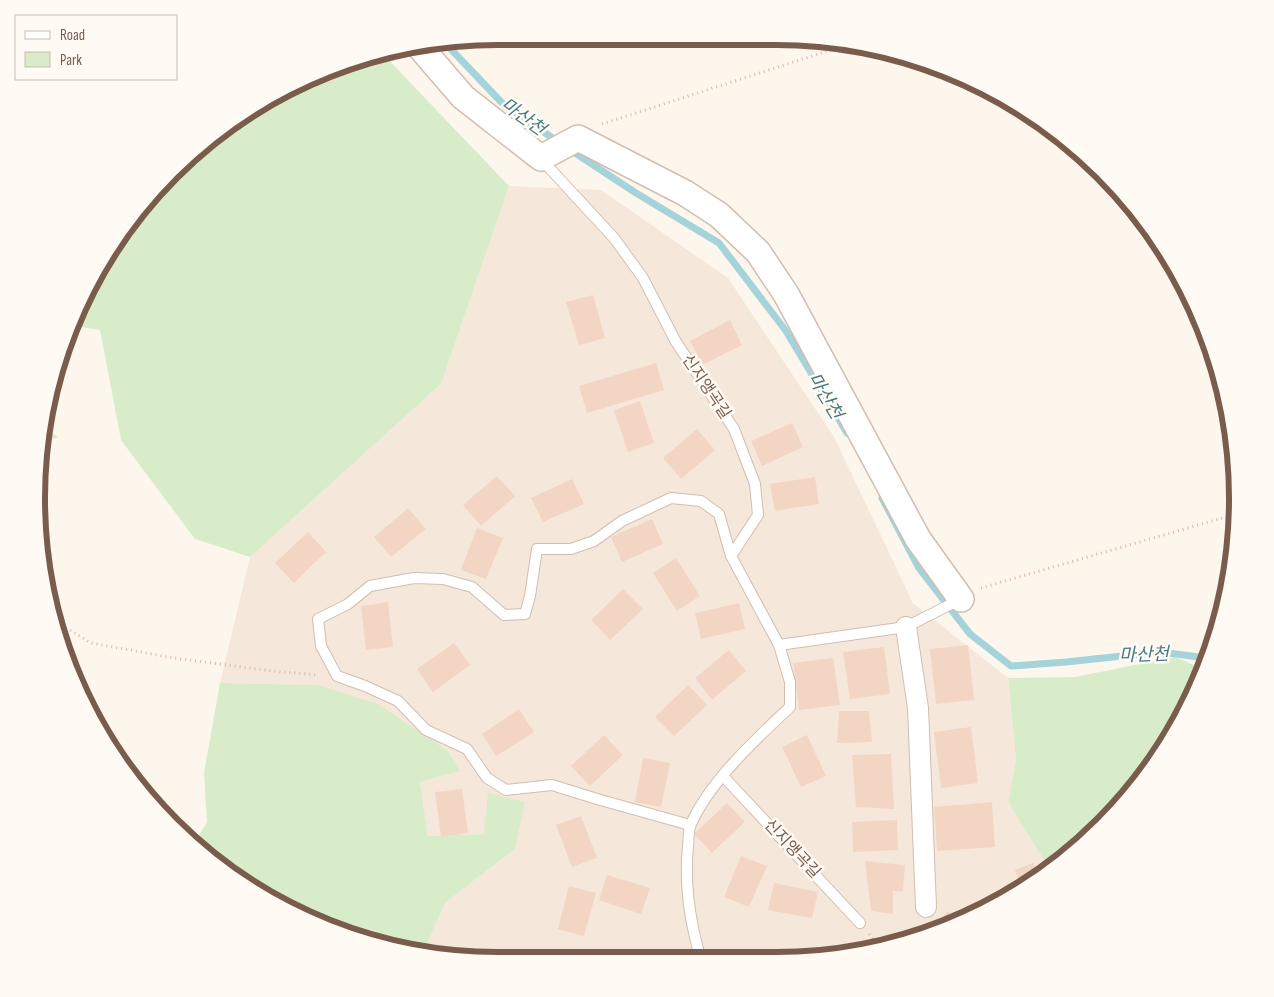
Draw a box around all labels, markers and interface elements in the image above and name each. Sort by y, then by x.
legend [15,15,178,80]
text: Road [60,26,85,45]
text: Park [60,51,82,70]
water label: 마산천 [497,94,551,142]
street label: 신지앵곡길 [678,351,734,423]
water label: 마산천 [803,369,848,425]
water label: 마산천 [1119,644,1172,666]
street label: 신지앵곡길 [760,816,824,882]

